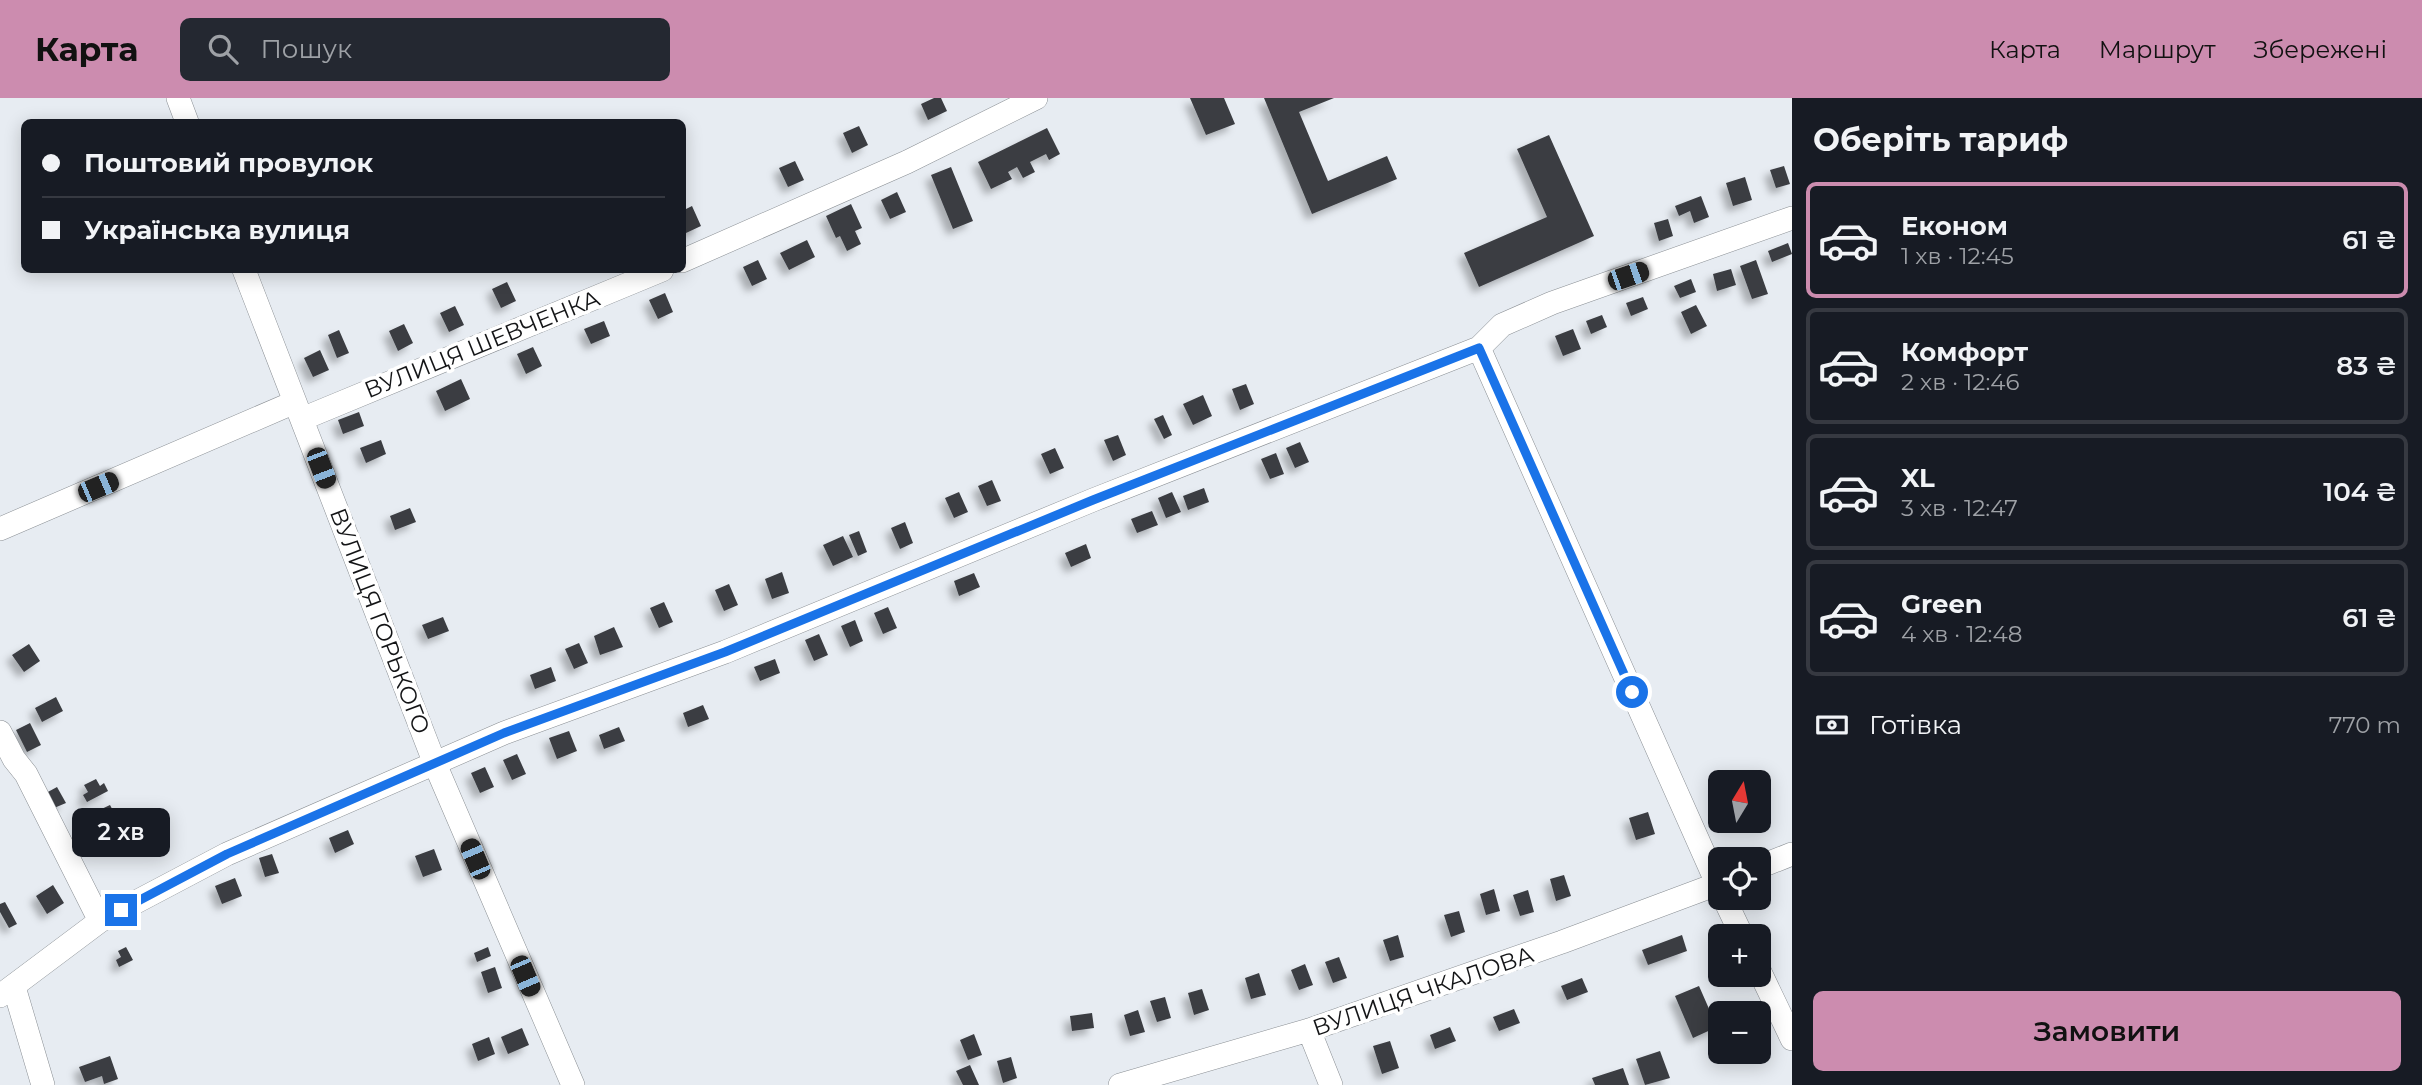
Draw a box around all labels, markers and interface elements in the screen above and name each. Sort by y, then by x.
search box [180,18,670,81]
text: Карта [35,29,138,69]
icon: search [204,30,242,68]
text: Пошук [260,33,352,65]
text: Карта [1989,35,2061,64]
text: Маршрут [2099,35,2216,64]
text: Збережені [2254,35,2387,64]
text: Оберіть тариф [1813,120,2068,159]
text: Поштовий провулок [84,147,373,179]
icon: car [1817,209,1880,272]
text: Економ [1901,210,2008,242]
text: Українська вулиця [84,214,350,246]
text: 61 ₴ [2342,224,2397,256]
text: 1 хв · 12:45 [1901,242,2014,270]
car [1605,259,1652,293]
street label: ВУЛИЦЯ ШЕВЧЕНКА [360,284,604,404]
icon: car [1817,335,1880,398]
text: Комфорт [1901,336,2028,368]
text: 83 ₴ [2336,350,2397,382]
text: 2 хв · 12:46 [1901,368,2019,396]
car [304,445,339,491]
icon: car [1817,461,1880,524]
text: XL [1901,462,1935,494]
car [75,469,122,505]
text: 104 ₴ [2323,476,2397,508]
text: 3 хв · 12:47 [1901,494,2018,522]
street label: ВУЛИЦЯ ГОРЬКОГО [324,504,436,738]
icon: car [1817,587,1880,650]
text: Green [1901,588,1983,620]
text: 61 ₴ [2342,602,2397,634]
text: 4 хв · 12:48 [1901,620,2023,648]
route start [1616,676,1648,708]
icon: cash [1813,706,1851,744]
text: Готівка [1869,709,1962,741]
text: 770 m [2329,711,2401,739]
north arrow [1708,770,1771,833]
map controls [1708,770,1771,1064]
callout: 2 хв [72,808,170,858]
text: 2 хв [98,818,144,846]
car [458,836,493,882]
button: locate [1708,847,1771,910]
route end [105,894,137,926]
button: + [1708,924,1771,987]
street label: ВУЛИЦЯ ЧКАЛОВА [1309,940,1537,1042]
car [508,953,543,999]
button: Замовити [1813,991,2401,1071]
button: − [1708,1001,1771,1064]

